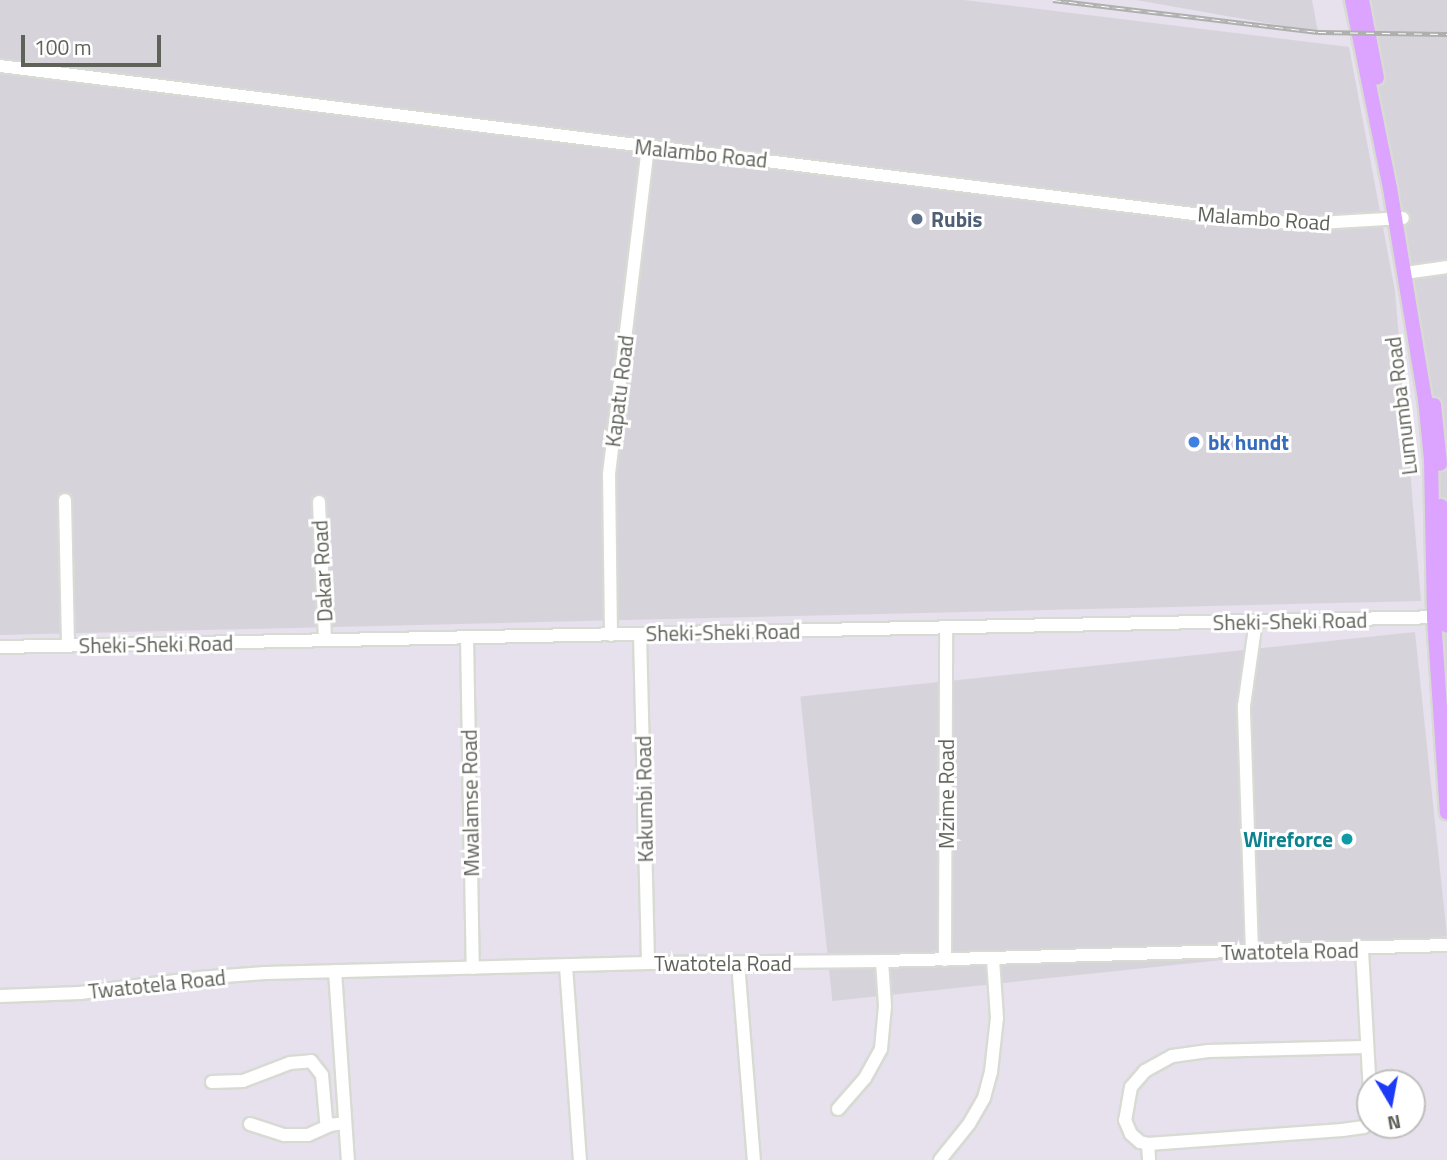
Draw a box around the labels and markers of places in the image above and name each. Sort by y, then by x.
place label: Rubis [931,206,982,232]
marker: Rubis [909,211,925,227]
place label: bk hundt [1208,429,1289,455]
marker: bk hundt [1186,434,1202,450]
place label: Wireforce [1243,826,1333,852]
marker: Wireforce [1339,831,1355,847]

